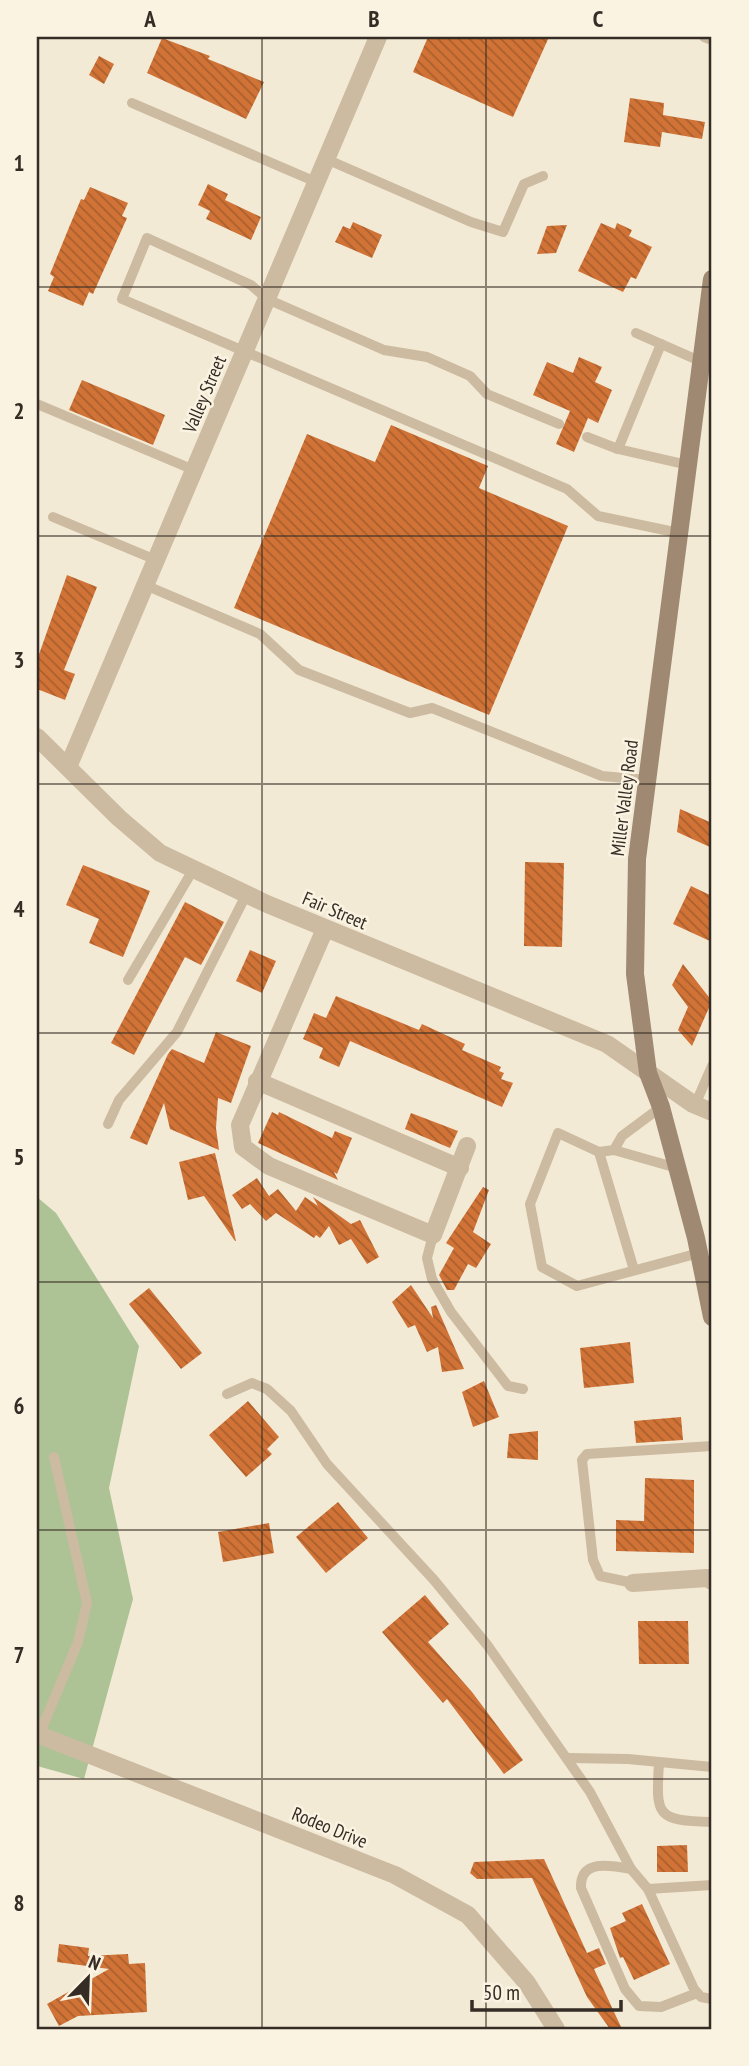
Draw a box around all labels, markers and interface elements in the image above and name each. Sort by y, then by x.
text: A [143,4,156,33]
text: B [368,4,380,33]
text: C [593,4,604,33]
text: 1 [14,148,25,177]
street label: Valley Street [177,351,231,437]
text: 2 [14,396,25,425]
text: 3 [14,645,25,674]
street label: Miller Valley Road [605,739,643,857]
street label: Fair Street [299,886,372,935]
text: 4 [14,894,25,923]
text: 5 [14,1142,25,1171]
text: 6 [14,1391,25,1420]
text: 7 [14,1640,25,1669]
street label: Rodeo Drive [289,1801,371,1853]
text: 8 [14,1888,25,1917]
north arrow [52,1944,122,2014]
text: N [85,1949,104,1975]
scale bar [472,1968,621,2012]
text: 50 m [483,1979,520,2006]

